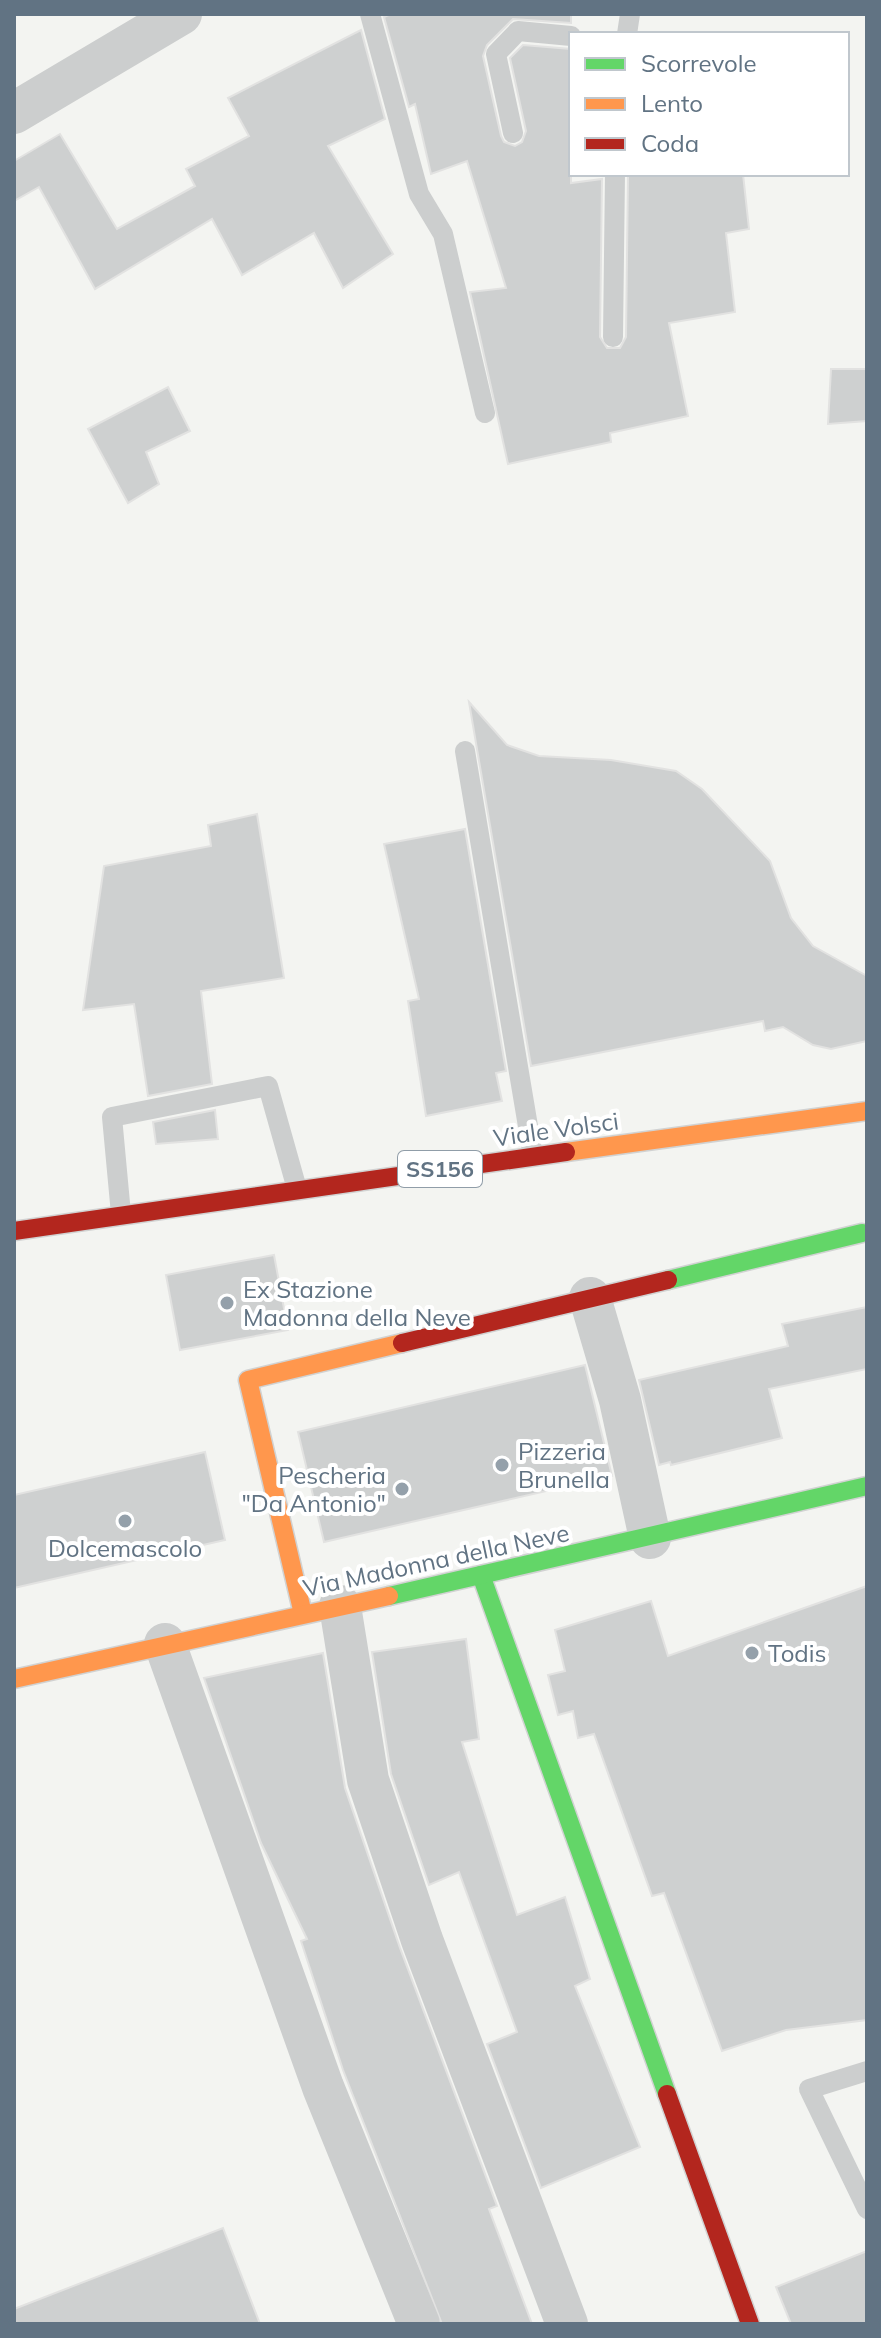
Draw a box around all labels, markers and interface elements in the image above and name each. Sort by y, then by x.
legend [569,32,849,176]
text: Scorrevole [641,48,757,78]
text: Lento [641,88,703,118]
text: Coda [641,128,699,158]
street label: Viale Volsci [491,1105,621,1153]
road number: SS156 [398,1151,482,1187]
place label: Ex Stazione Madonna della Neve [243,1274,471,1332]
marker: Ex Stazione Madonna della Neve [218,1294,236,1312]
place label: Pizzeria Brunella [518,1436,610,1494]
marker: Pizzeria Brunella [493,1456,511,1474]
place label: Pescheria "Da Antonio" [241,1460,386,1518]
marker: Pescheria "Da Antonio" [393,1480,411,1498]
marker: Dolcemascolo [116,1512,134,1530]
street label: Via Madonna della Neve [300,1517,572,1603]
place label: Dolcemascolo [48,1533,202,1563]
place label: Todis [768,1638,826,1668]
marker: Todis [743,1644,761,1662]

